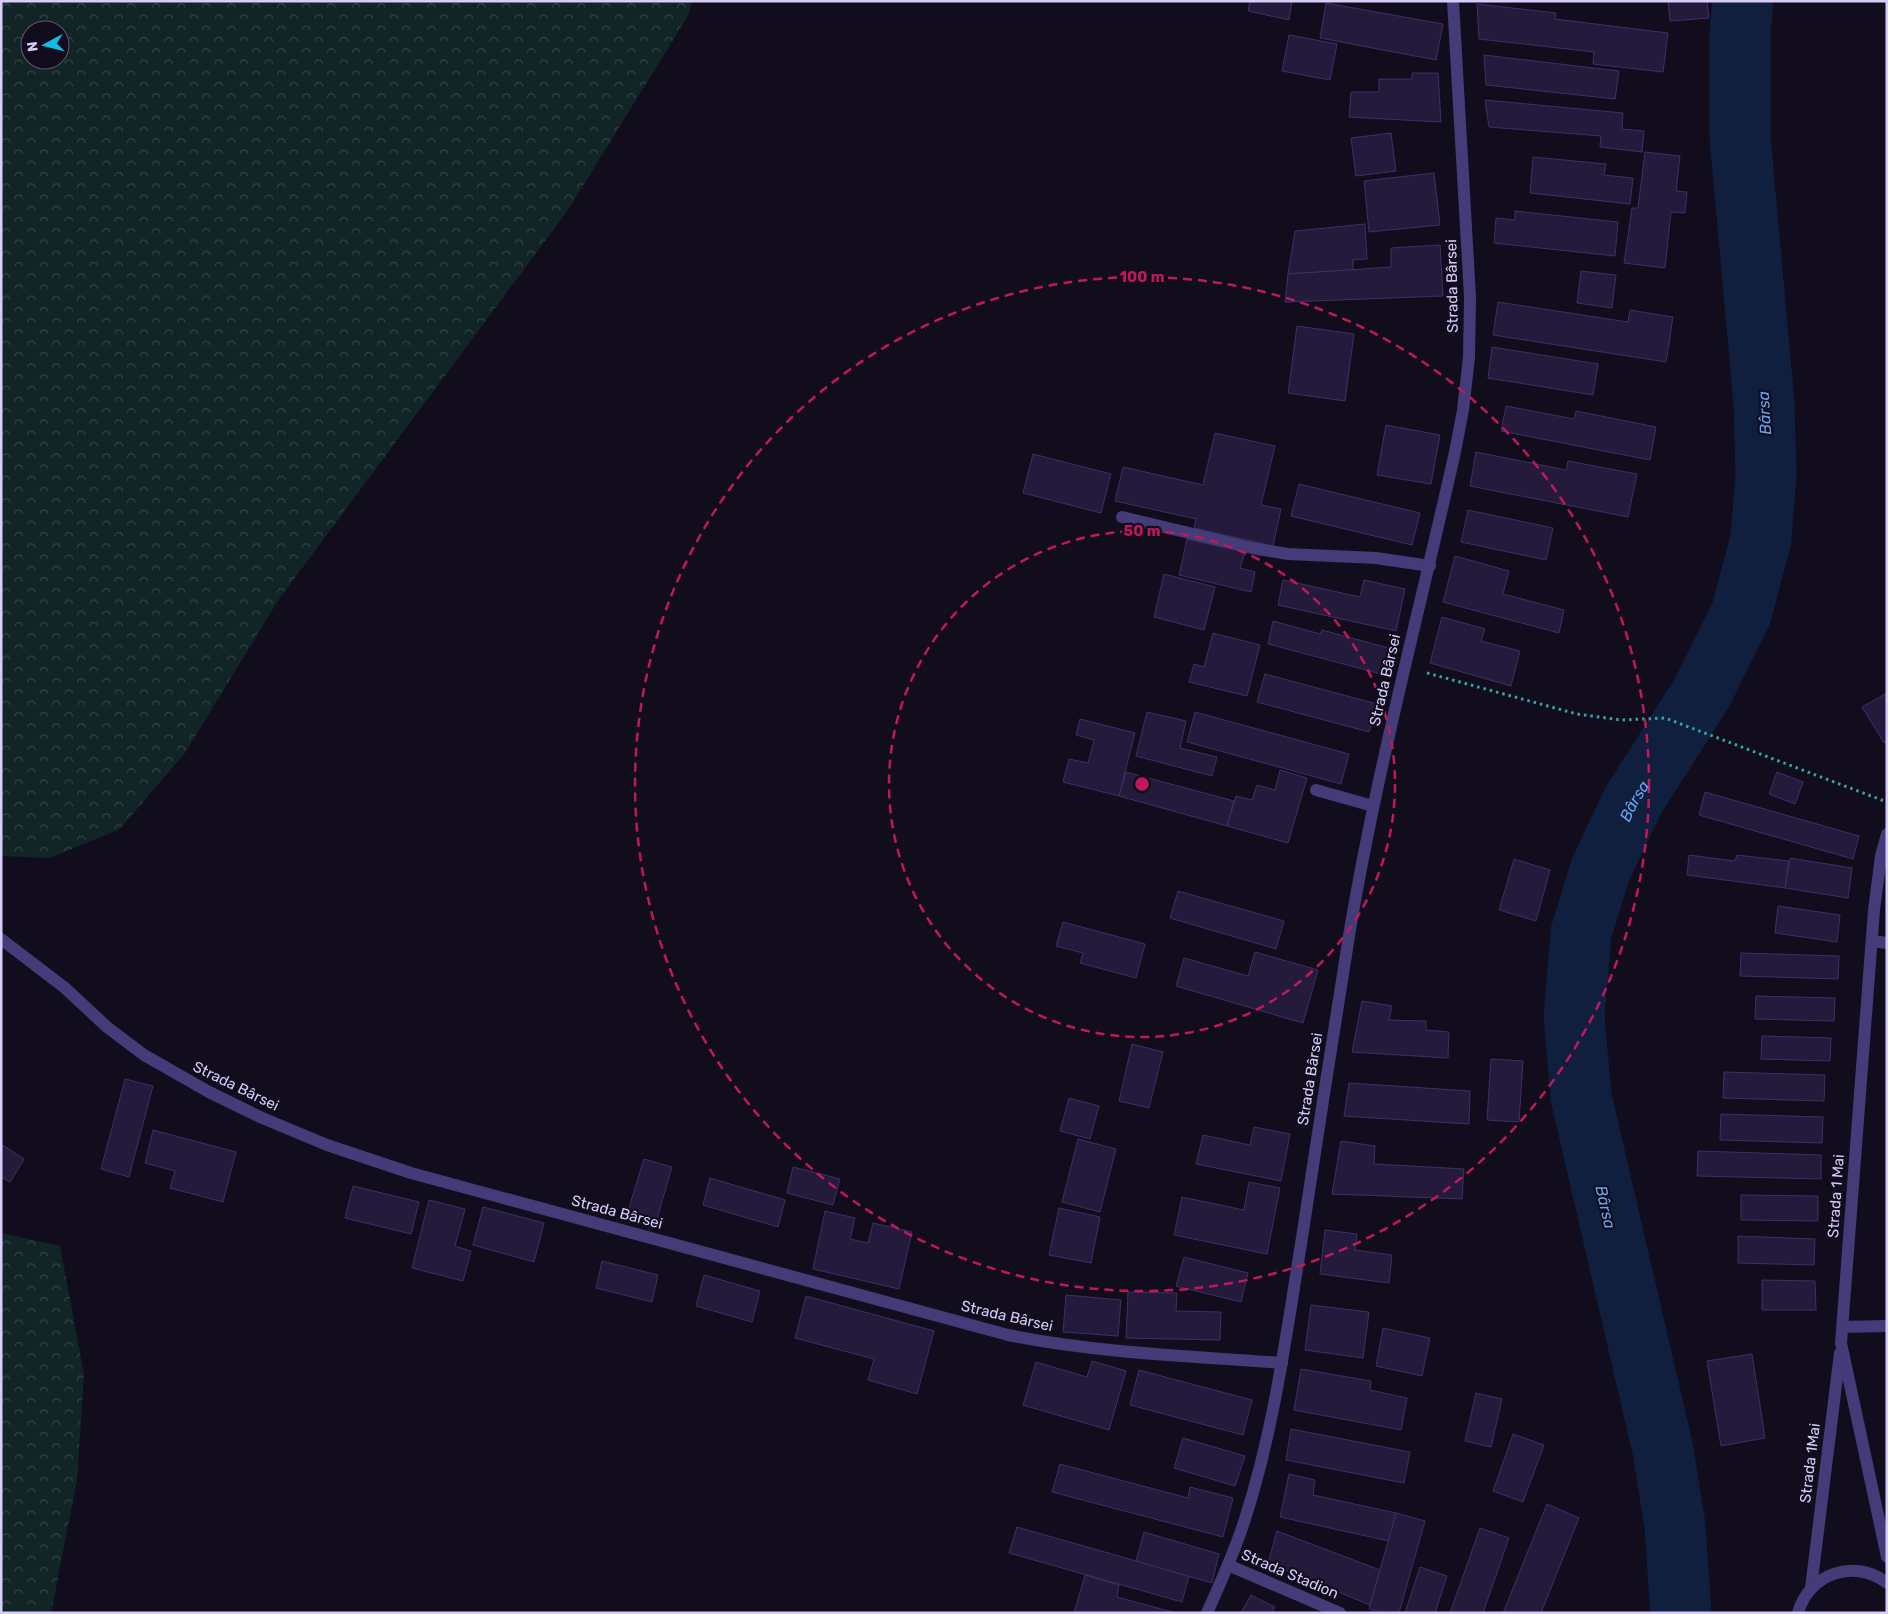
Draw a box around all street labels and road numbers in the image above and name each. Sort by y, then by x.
street label: Strada Bârsei [1442,239,1462,333]
street label: Strada Bârsei [1366,632,1404,728]
street label: Strada Bârsei [1294,1031,1326,1127]
street label: Strada Bârsei [190,1057,282,1115]
street label: Strada 1 Mai [1824,1154,1848,1238]
street label: Strada Bârsei [569,1191,665,1233]
street label: Strada Bârsei [959,1297,1055,1335]
street label: Strada 1Mai [1796,1422,1824,1504]
street label: Strada Stadion [1239,1545,1341,1603]

